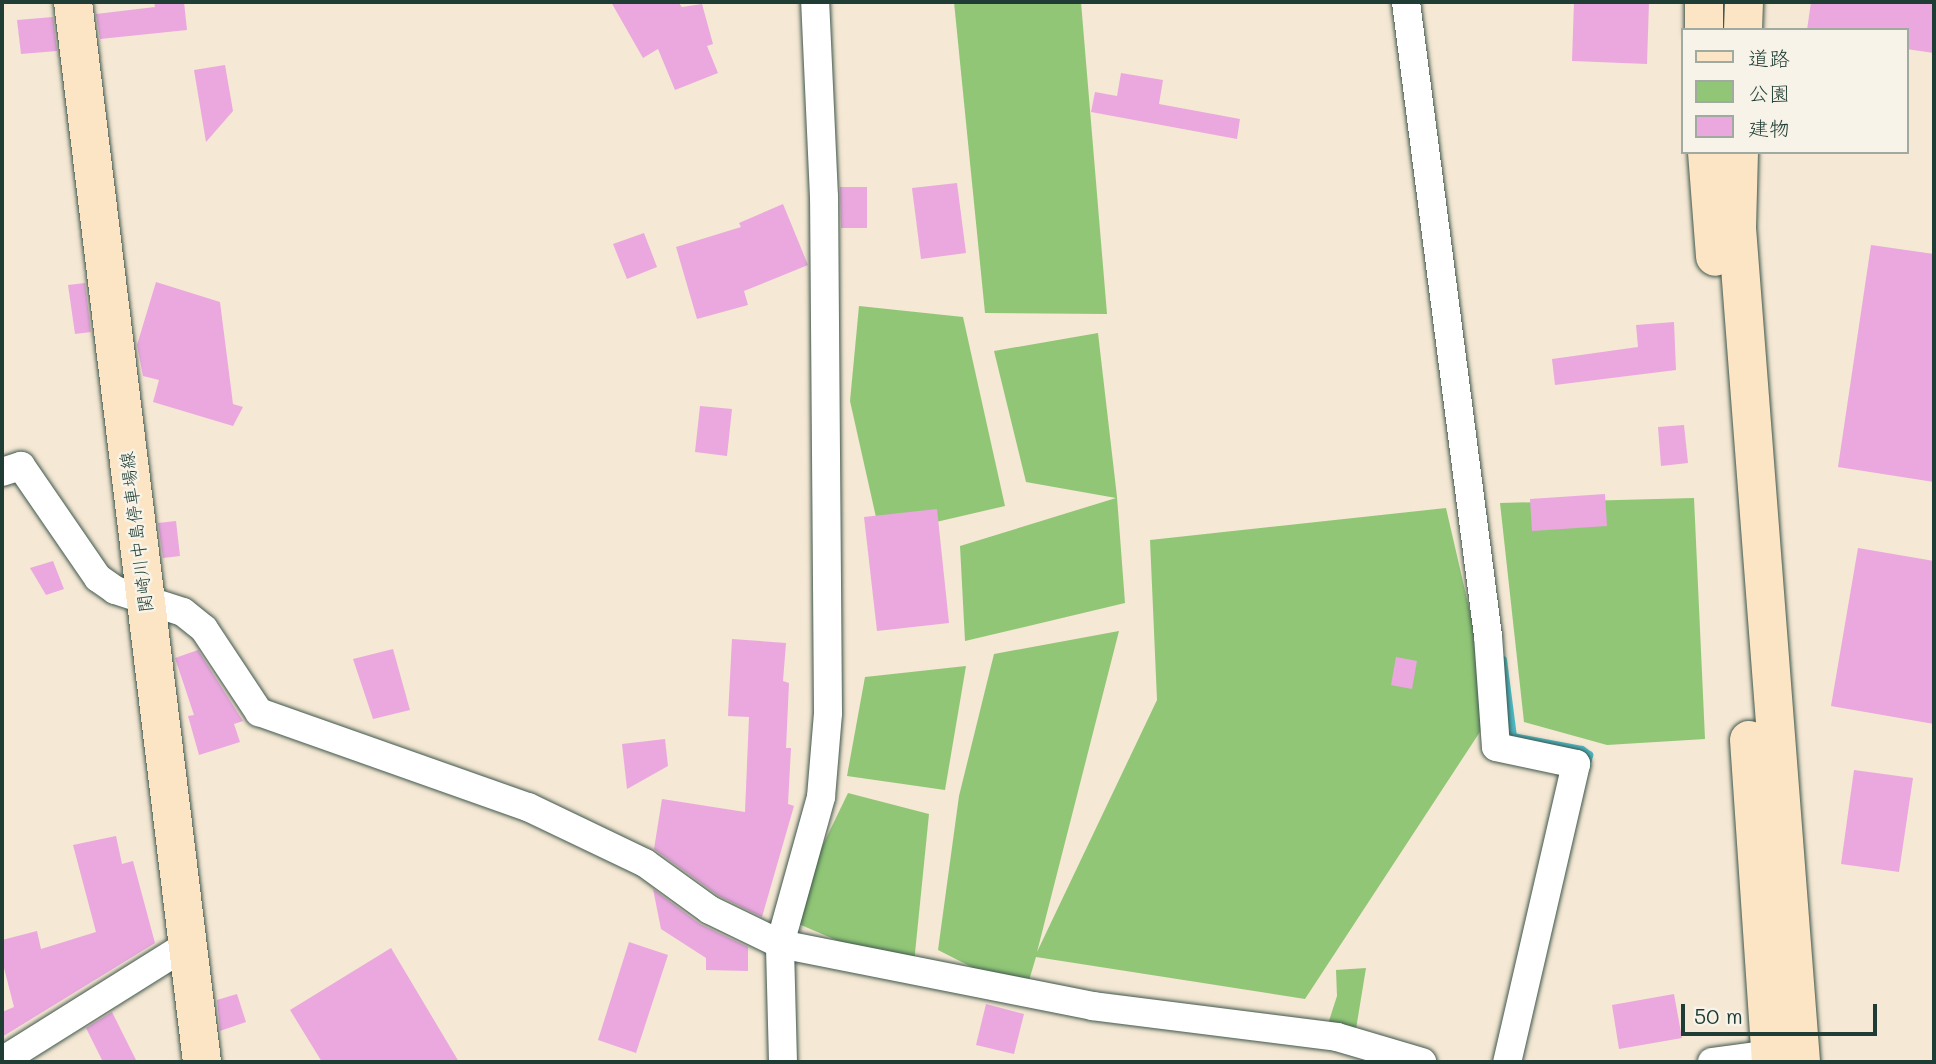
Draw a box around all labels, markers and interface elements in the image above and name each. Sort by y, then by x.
legend [1680,28,1908,154]
text: 道路 [1748,44,1790,71]
text: 公園 [1748,79,1790,106]
text: 建物 [1748,114,1790,141]
street label: 関崎川中島停車場線 [115,450,157,614]
scale bar [1684,990,1880,1034]
text: 50 m [1694,1002,1743,1029]

